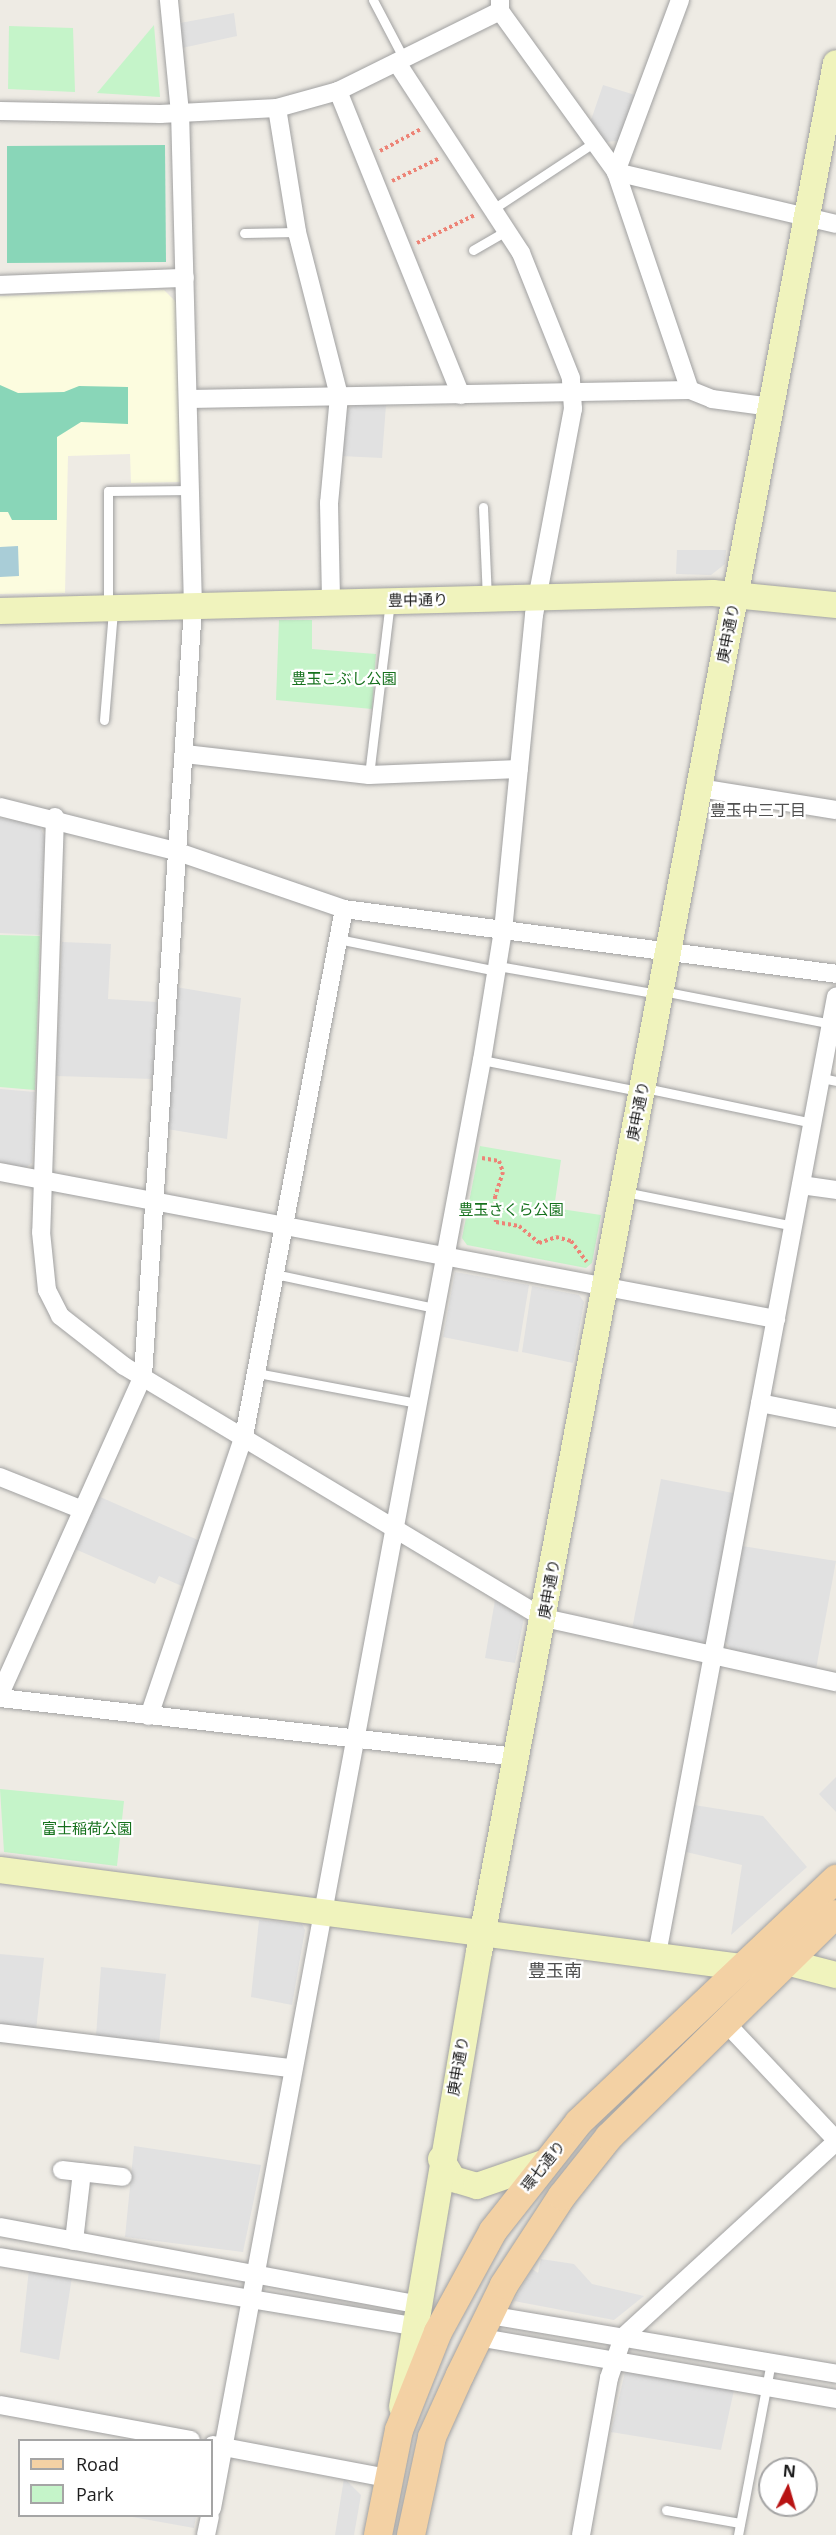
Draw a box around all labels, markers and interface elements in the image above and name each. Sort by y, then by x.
street label: 豊中通り [388,590,448,610]
street label: 庚申通り [713,602,743,664]
park label: 豊玉こぶし公園 [292,670,396,688]
district label: 豊玉中三丁目 [710,800,806,820]
street label: 庚申通り [623,1080,653,1142]
park label: 豊玉さくら公園 [459,1201,563,1219]
street label: 庚申通り [535,1558,563,1620]
park label: 富士稲荷公園 [42,1820,132,1838]
district label: 豊玉南 [528,1959,582,1981]
street label: 庚申通り [444,2035,472,2097]
street label: 環七通り [517,2137,569,2195]
legend [18,2439,213,2517]
text: Road [76,2452,119,2476]
north arrow [758,2457,818,2517]
text: N [782,2460,797,2483]
text: Park [76,2482,114,2506]

